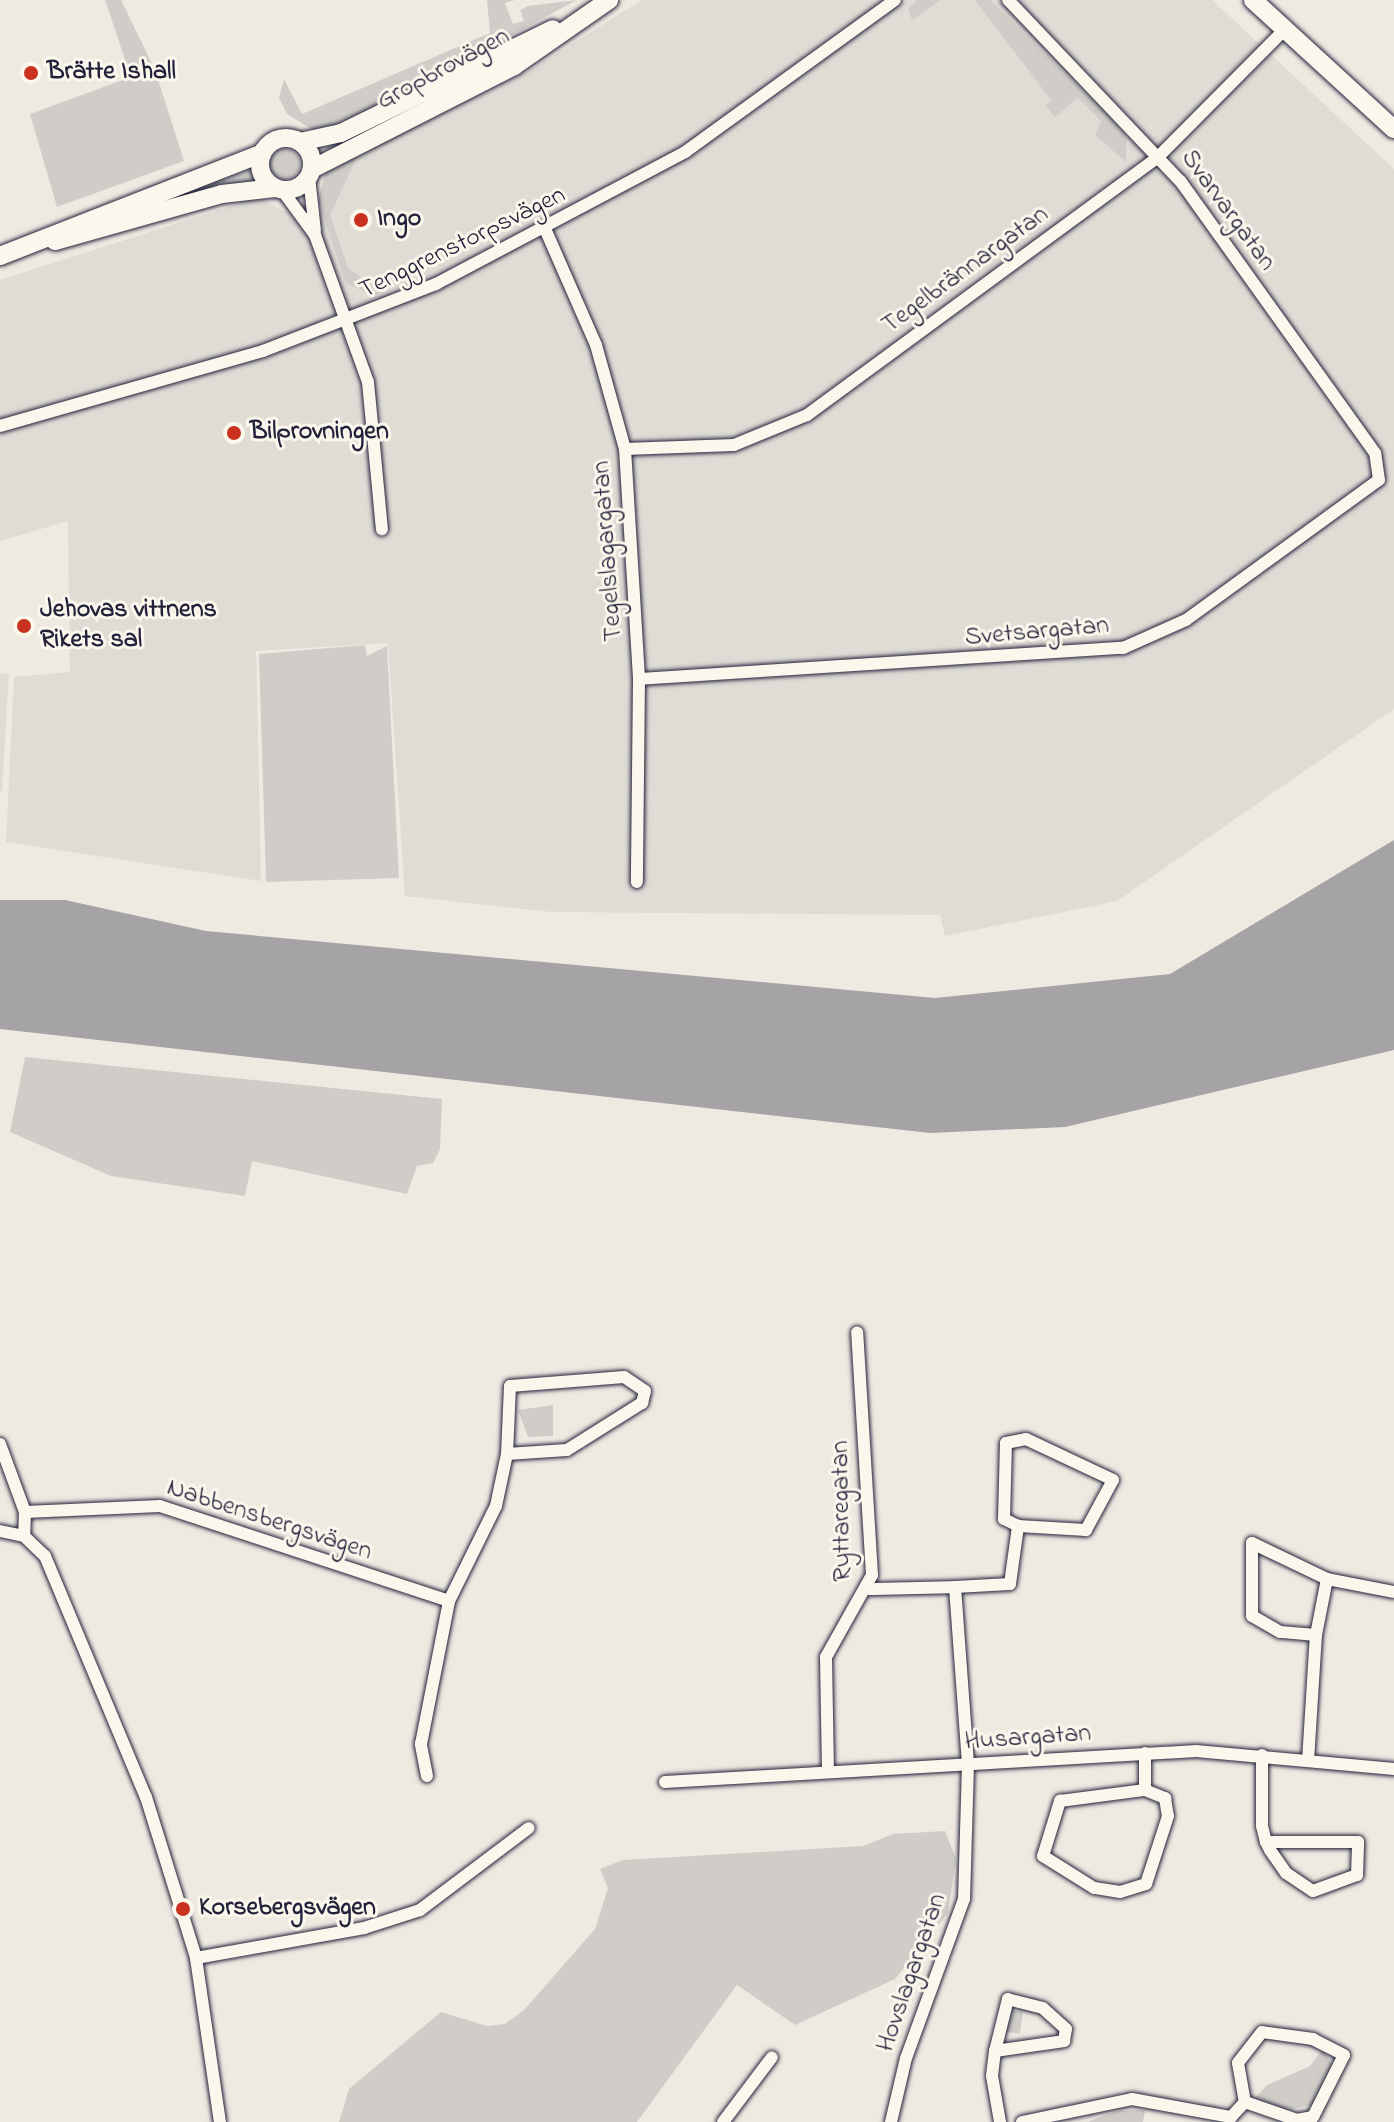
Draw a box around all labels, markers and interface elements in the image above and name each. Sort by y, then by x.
street label: Gropbrovägen [372,22,516,118]
place label: Brätte Ishall [47,57,176,89]
marker: Brätte Ishall [22,64,40,82]
street label: Svarvargatan [1173,144,1281,278]
street label: Tenggrenstorpsvägen [355,181,571,307]
street label: Tegelbrännargatan [877,200,1055,342]
place label: Ingo [377,204,421,236]
marker: Ingo [352,211,370,229]
place label: Bilprovningen [250,417,389,449]
marker: Bilprovningen [225,424,243,442]
street label: Tegelslagargatan [587,460,631,642]
place label: Jehovas vittnens Rikets sal [40,595,217,656]
street label: Svetsargatan [964,611,1110,655]
marker: Jehovas vittnens Rikets sal [15,617,33,635]
street label: Ryttaregatan [826,1440,860,1582]
street label: Nabbensbergsvägen [163,1473,375,1569]
street label: Husargatan [964,1719,1092,1759]
street label: Hovslagargatan [871,1890,955,2056]
place label: Korsebergsvägen [199,1893,376,1925]
marker: Korsebergsvägen [174,1900,192,1918]

